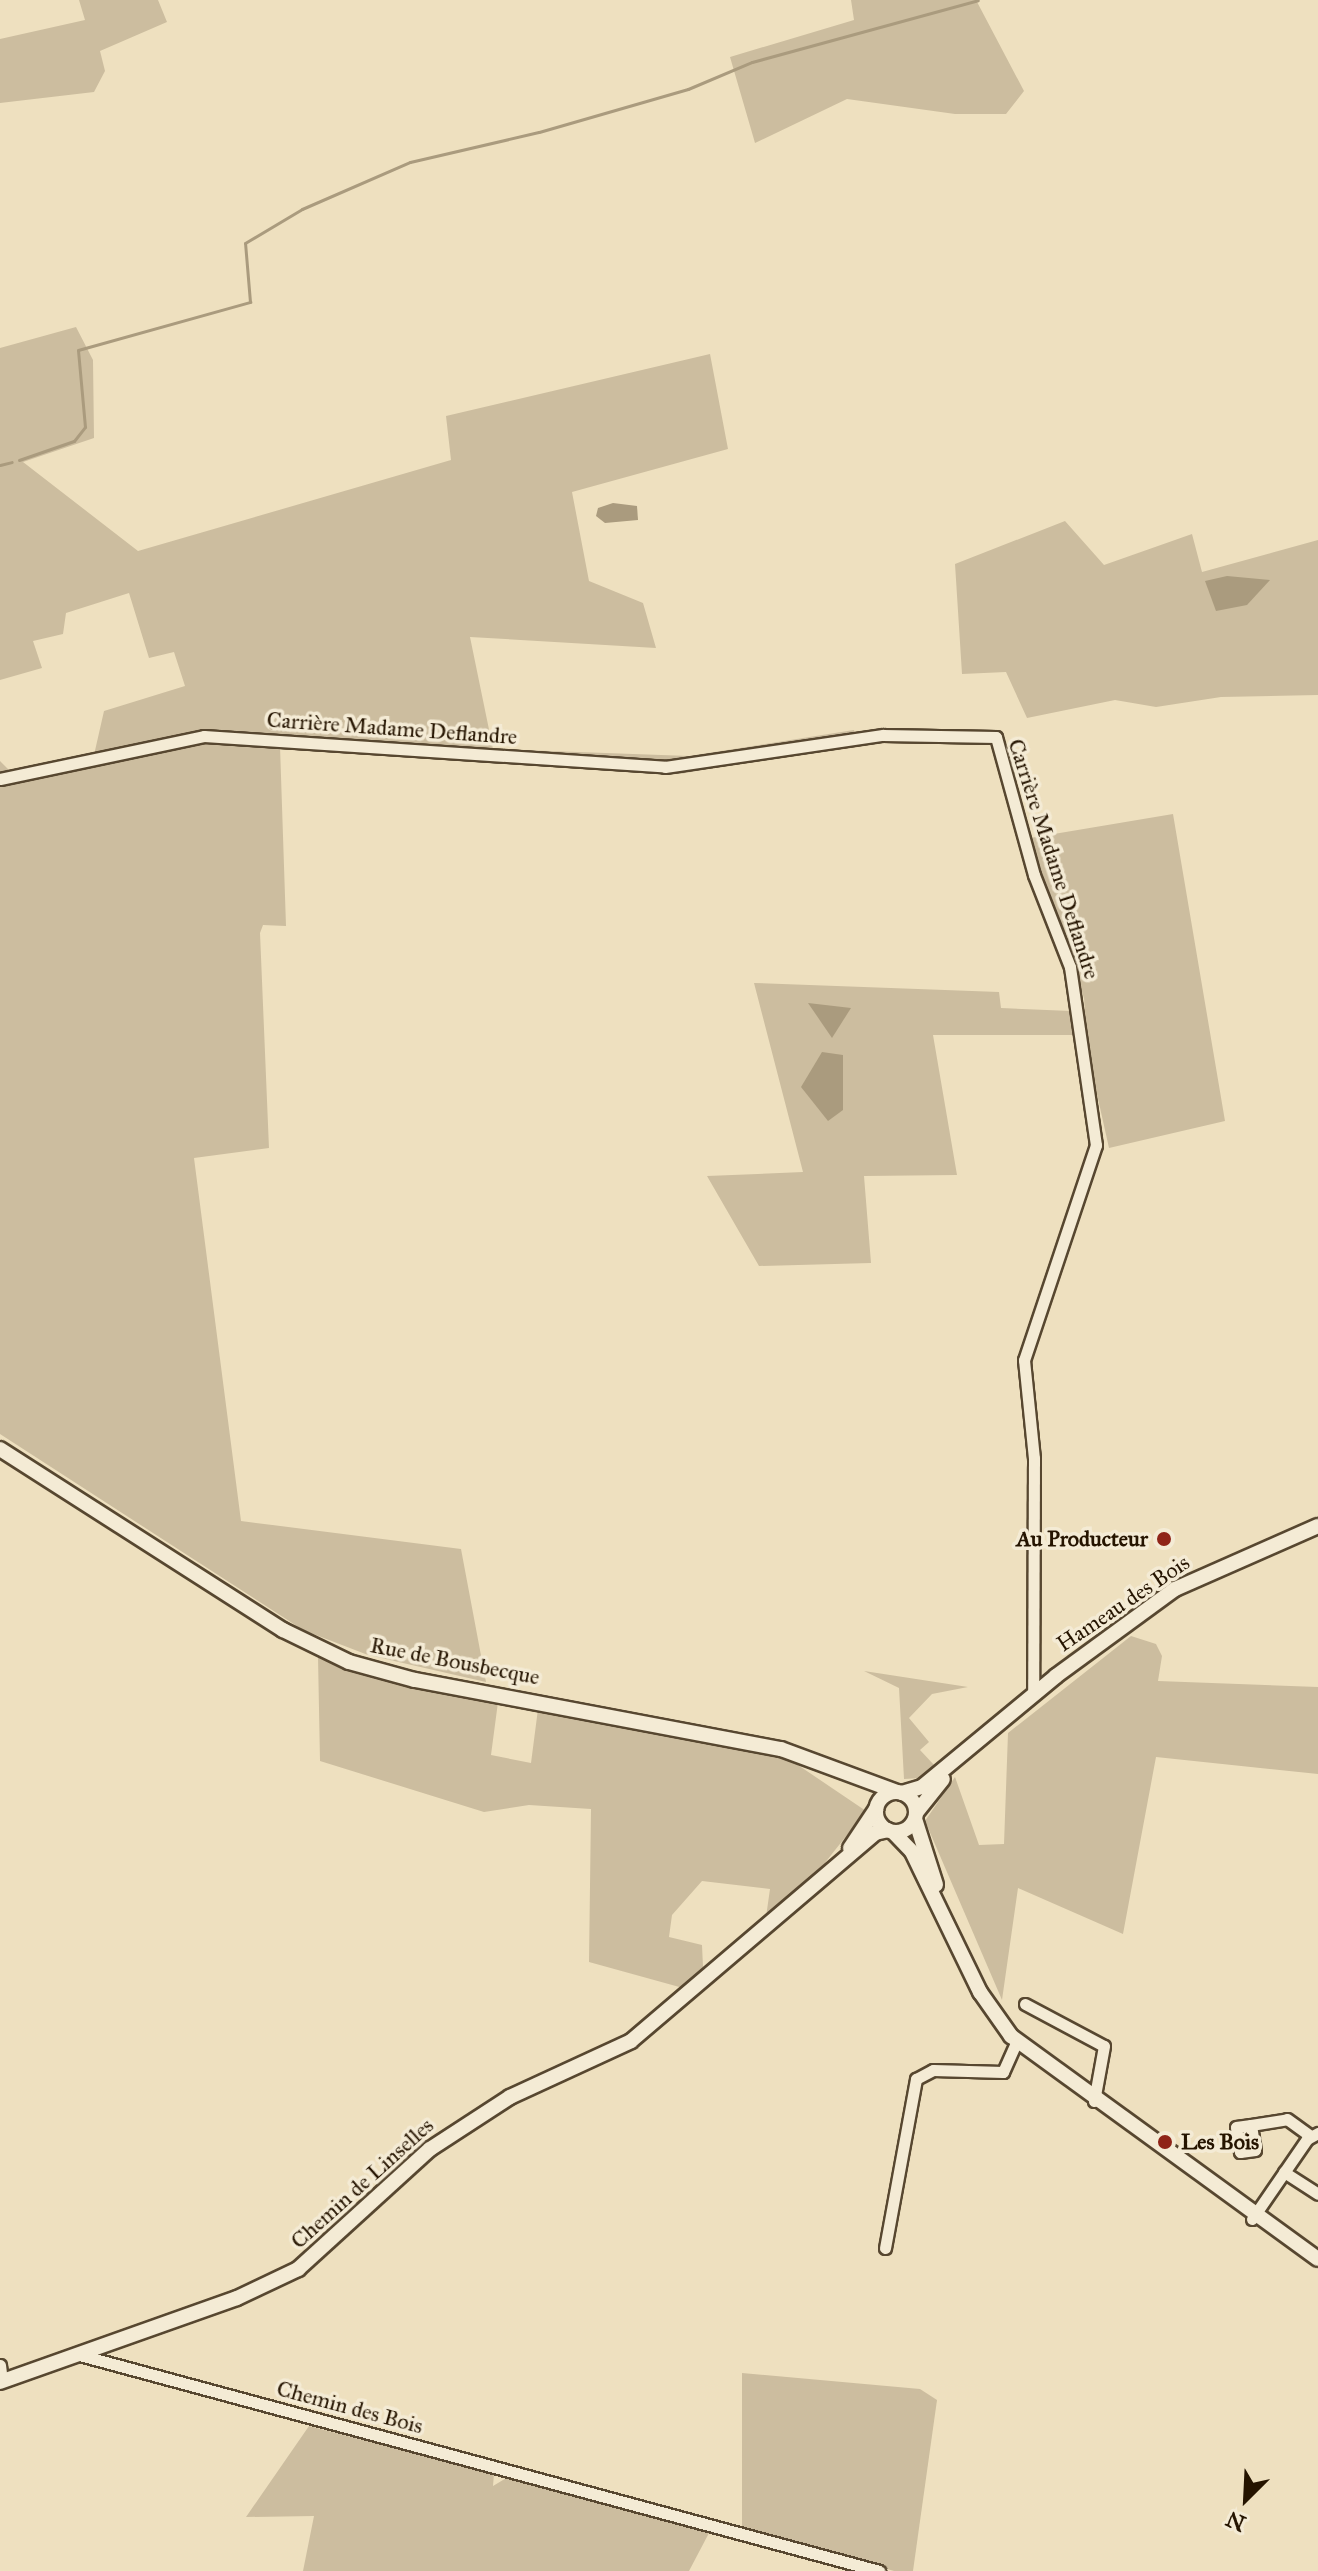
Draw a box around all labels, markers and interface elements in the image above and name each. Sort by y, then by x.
street label: Carrière Madame Deflandre [266,706,518,750]
street label: Carrière Madame Deflandre [1003,736,1105,982]
place label: Au Producteur [1016,1526,1148,1552]
marker: Au Producteur [1155,1530,1173,1548]
street label: Hameau des Bois [1052,1549,1194,1657]
street label: Rue de Bousbecque [368,1632,542,1690]
street label: Chemin de Linselles [285,2112,439,2254]
place label: Les Bois [1181,2129,1259,2155]
marker: Les Bois [1156,2133,1174,2151]
street label: Chemin des Bois [274,2375,426,2439]
north arrow [1206,2459,1286,2539]
text: N [1222,2505,1250,2538]

